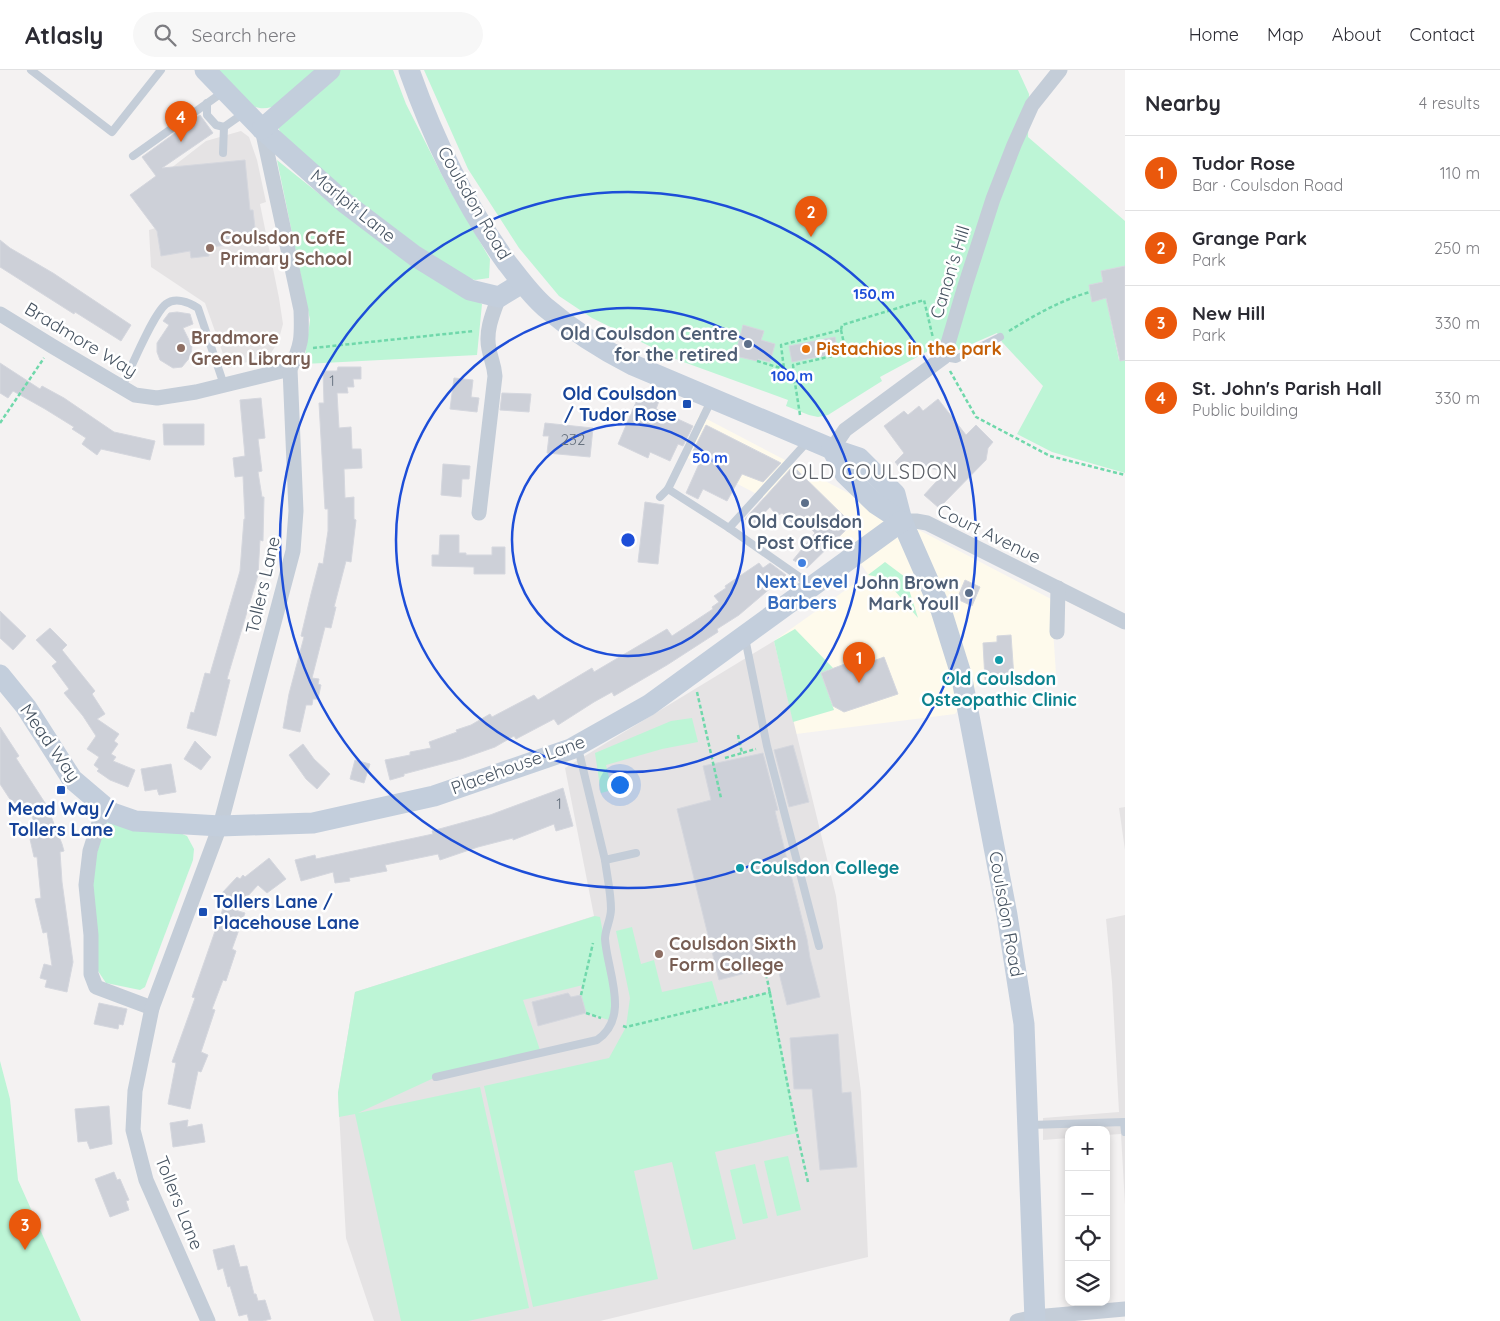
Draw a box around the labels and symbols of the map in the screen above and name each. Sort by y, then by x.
pin: 4 [165,101,197,142]
street label: Coulsdon Road [433,142,516,264]
street label: Marlpit Lane [306,164,401,247]
pin: 2 [795,196,827,237]
street label: Canon's Hill [924,222,975,321]
place label: Coulsdon CofE Primary School [220,226,352,270]
marker: Coulsdon CofE Primary School [204,242,216,254]
text: 150 m [853,284,895,303]
street label: Bradmore Way [21,297,142,382]
place label: Old Coulsdon Centre for the retired [560,322,738,366]
place label: Bradmore Green Library [191,326,311,370]
place label: Pistachios in the park [816,337,1002,360]
marker: Old Coulsdon Centre for the retired [742,338,754,350]
marker: Bradmore Green Library [175,342,187,354]
marker: Pistachios in the park [800,343,812,355]
text: 100 m [771,366,813,385]
house number: 1 [329,371,335,390]
place label: Old Coulsdon / Tudor Rose [562,382,677,426]
marker: Old Coulsdon / Tudor Rose [681,398,693,410]
house number: 232 [561,430,585,449]
text: 50 m [692,448,728,467]
district label: OLD COULSDON [792,459,958,484]
marker: Old Coulsdon Post Office [799,497,811,509]
street label: Court Avenue [934,499,1045,569]
place label: Old Coulsdon Post Office [748,510,862,554]
centre of rings [619,531,637,549]
street label: Tollers Lane [240,534,285,636]
marker: Next Level Barbers [796,557,808,569]
place label: Next Level Barbers [756,570,848,614]
place label: John Brown Mark Youll [857,571,959,615]
marker: John Brown Mark Youll [963,587,975,599]
pin: 1 [843,642,875,683]
marker: Old Coulsdon Osteopathic Clinic [993,654,1005,666]
place label: Old Coulsdon Osteopathic Clinic [921,667,1077,711]
street label: Mead Way [15,699,86,786]
street label: Placehouse Lane [448,730,588,799]
your location [607,772,633,798]
marker: Mead Way / Tollers Lane [55,784,67,796]
house number: 1 [556,794,562,813]
place label: Mead Way / Tollers Lane [7,797,115,841]
street label: Coulsdon Road [984,849,1029,979]
place label: Coulsdon College [750,856,899,879]
marker: Coulsdon College [734,862,746,874]
place label: Tollers Lane / Placehouse Lane [213,890,359,934]
marker: Tollers Lane / Placehouse Lane [197,906,209,918]
place label: Coulsdon Sixth Form College [669,932,797,976]
marker: Coulsdon Sixth Form College [653,948,665,960]
street label: Tollers Lane [150,1153,209,1253]
pin: 3 [9,1209,41,1250]

